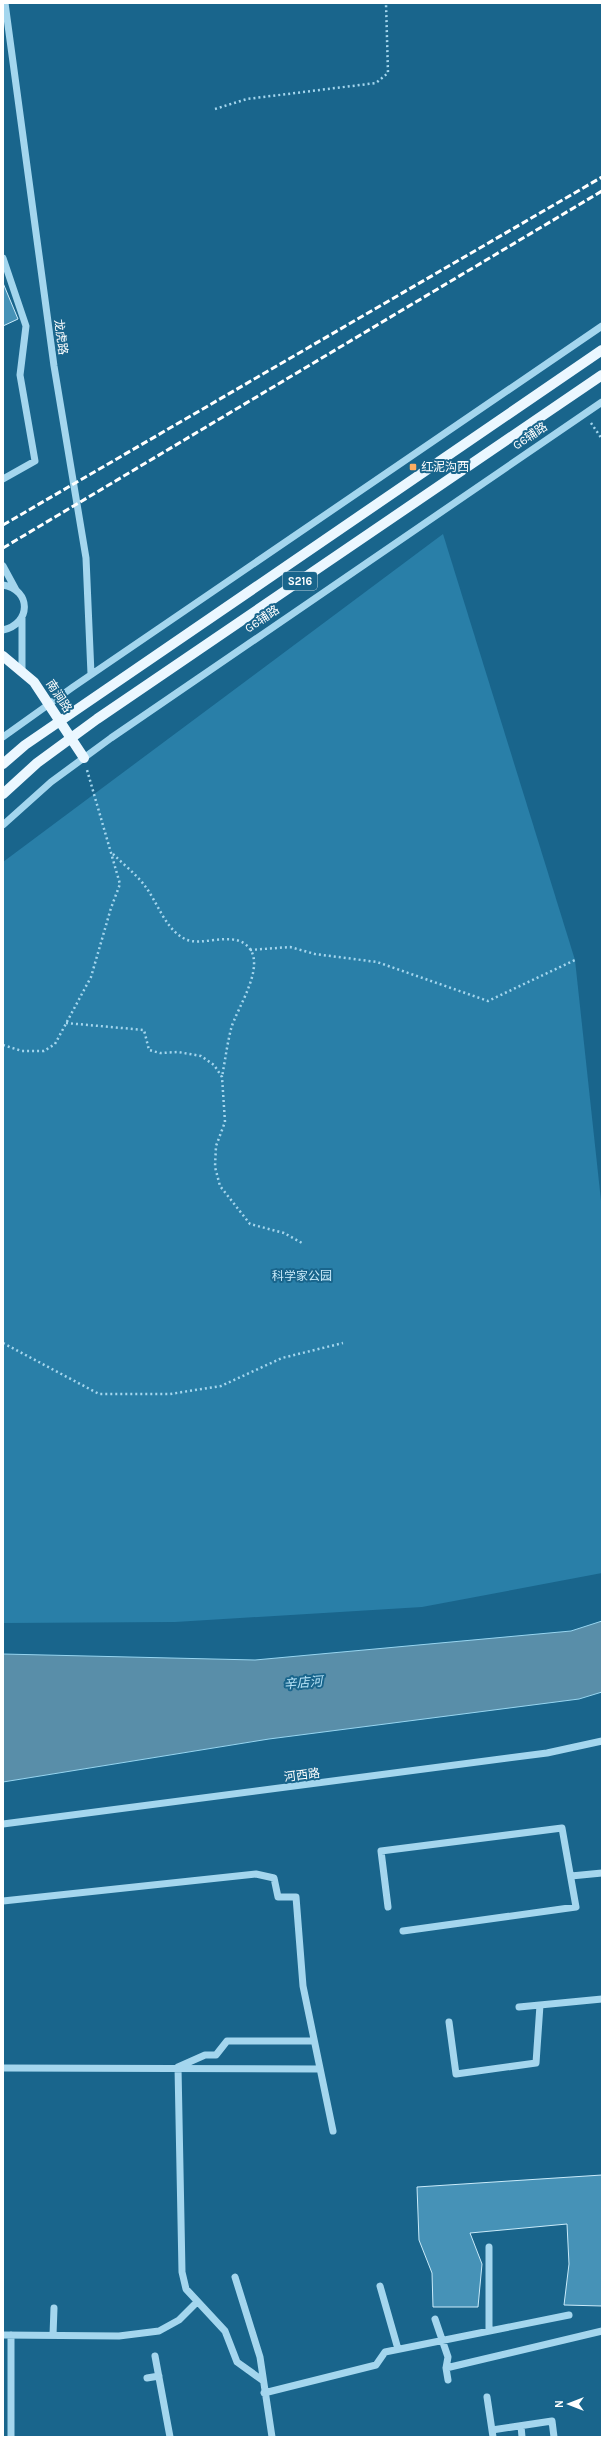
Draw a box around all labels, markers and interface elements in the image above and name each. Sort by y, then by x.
street label: 龙虎路 [52,318,70,356]
street label: G6辅路 [510,419,550,453]
place label: 红泥沟西 [421,460,469,474]
marker: 红泥沟西 [408,462,418,472]
road number: S216 [283,572,317,590]
street label: G6辅路 [242,602,282,636]
street label: 南涧路 [43,677,75,715]
park label: 科学家公园 [272,1269,332,1283]
water label: 辛店河 [283,1673,326,1692]
street label: 河西路 [283,1766,321,1784]
north arrow [549,2384,589,2424]
text: N [553,2400,566,2408]

